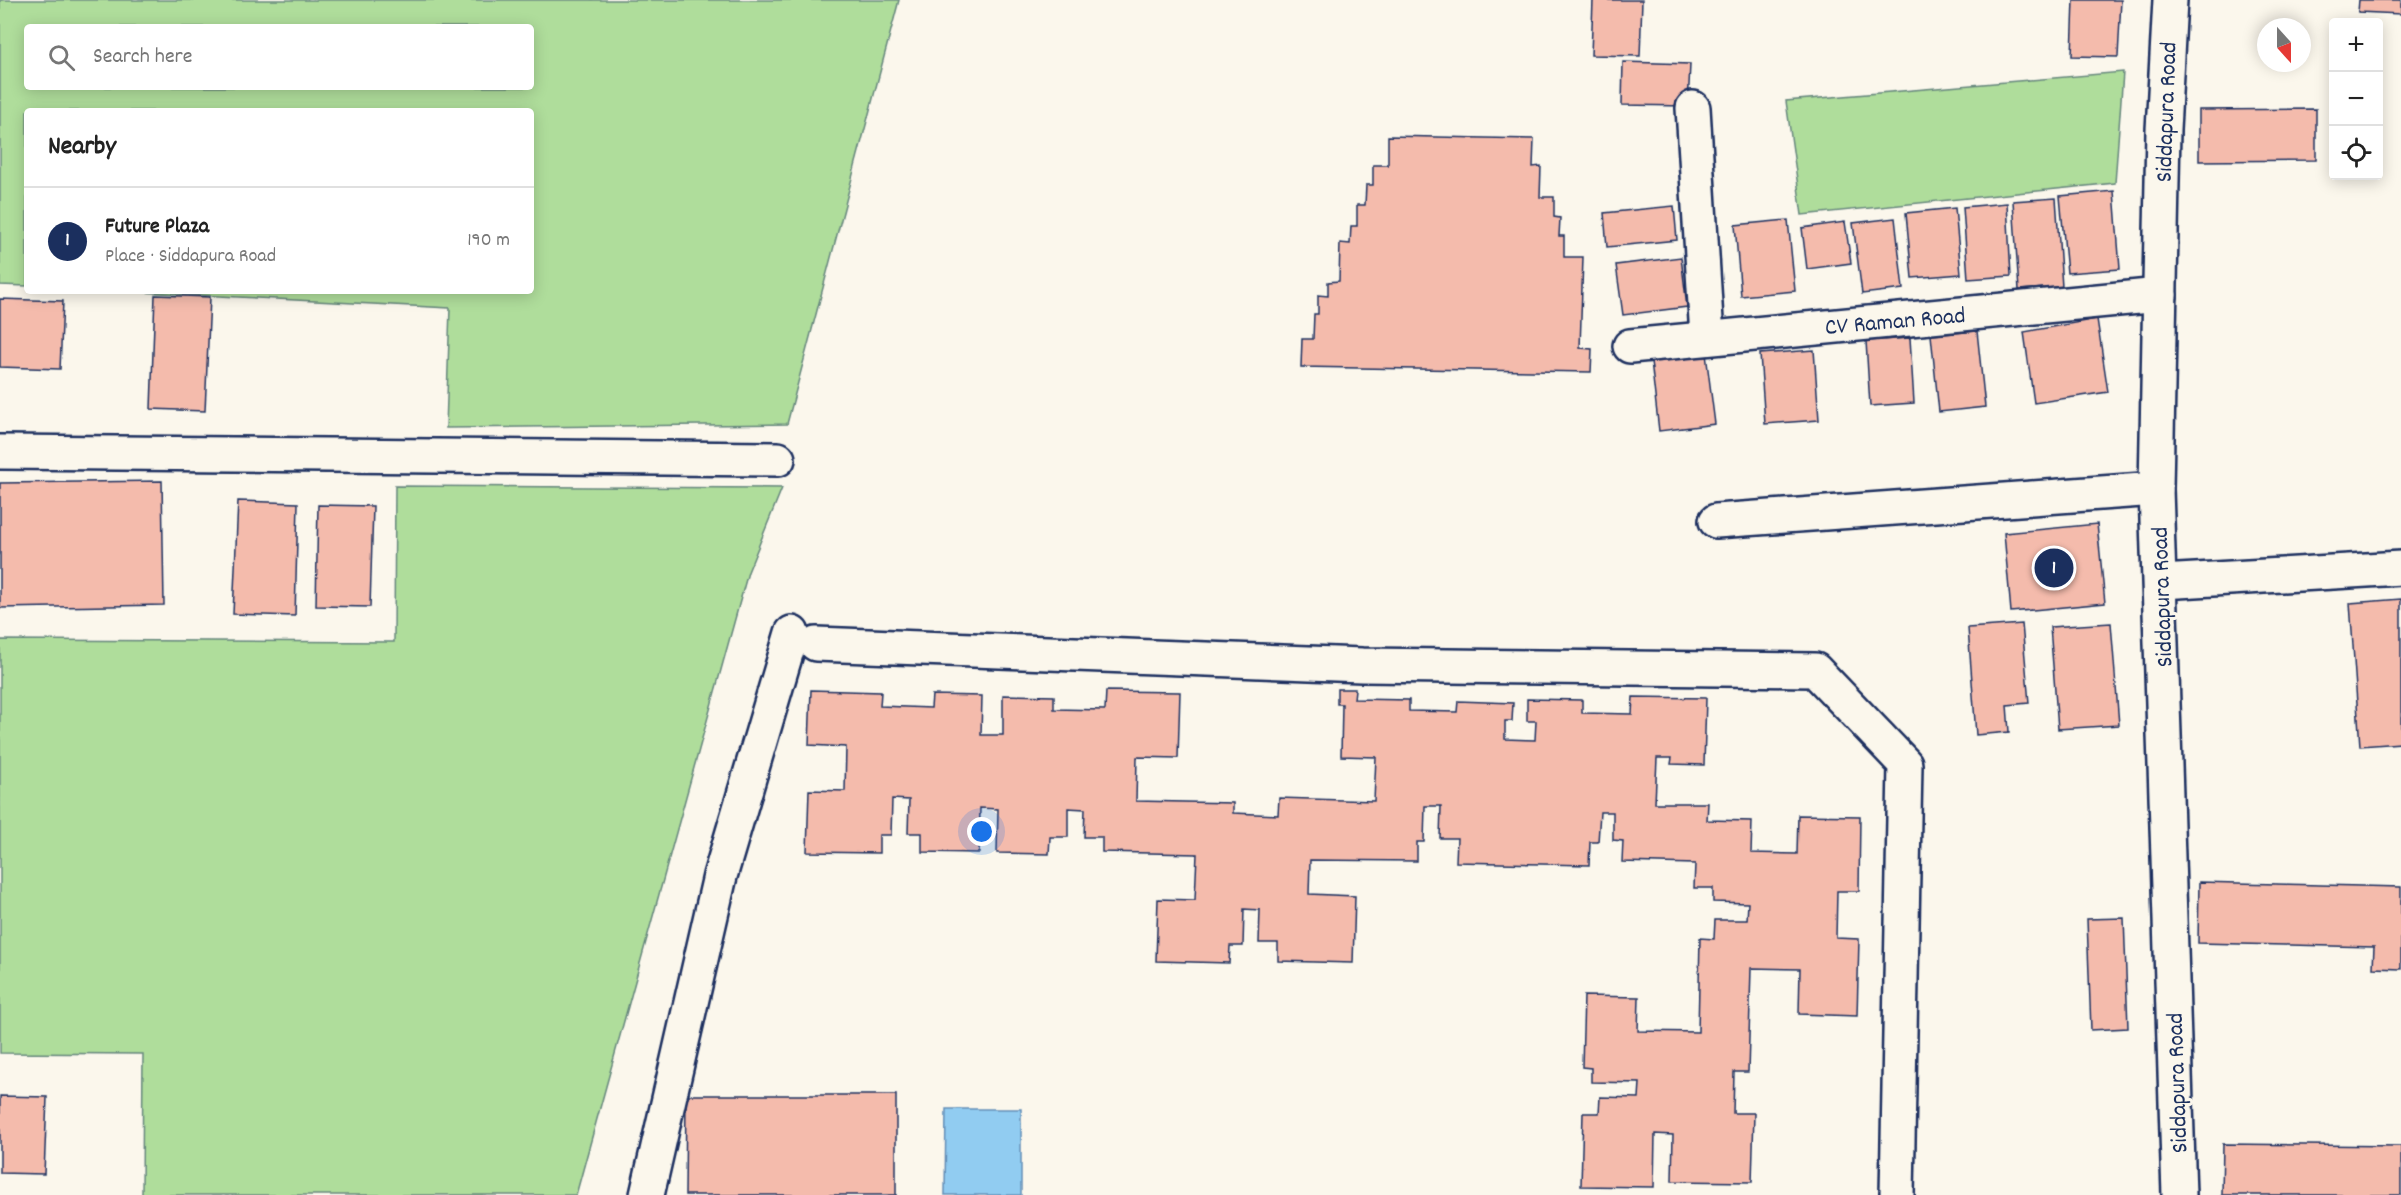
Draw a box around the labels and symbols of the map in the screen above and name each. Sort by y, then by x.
north arrow [2257,18,2311,72]
street label: Siddapura Road [2149,41,2187,183]
street label: CV Raman Road [1824,300,1967,346]
street label: Siddapura Road [2145,526,2183,668]
pin: 1 [2034,546,2074,590]
your location [967,817,996,846]
street label: Siddapura Road [2160,1012,2198,1154]

